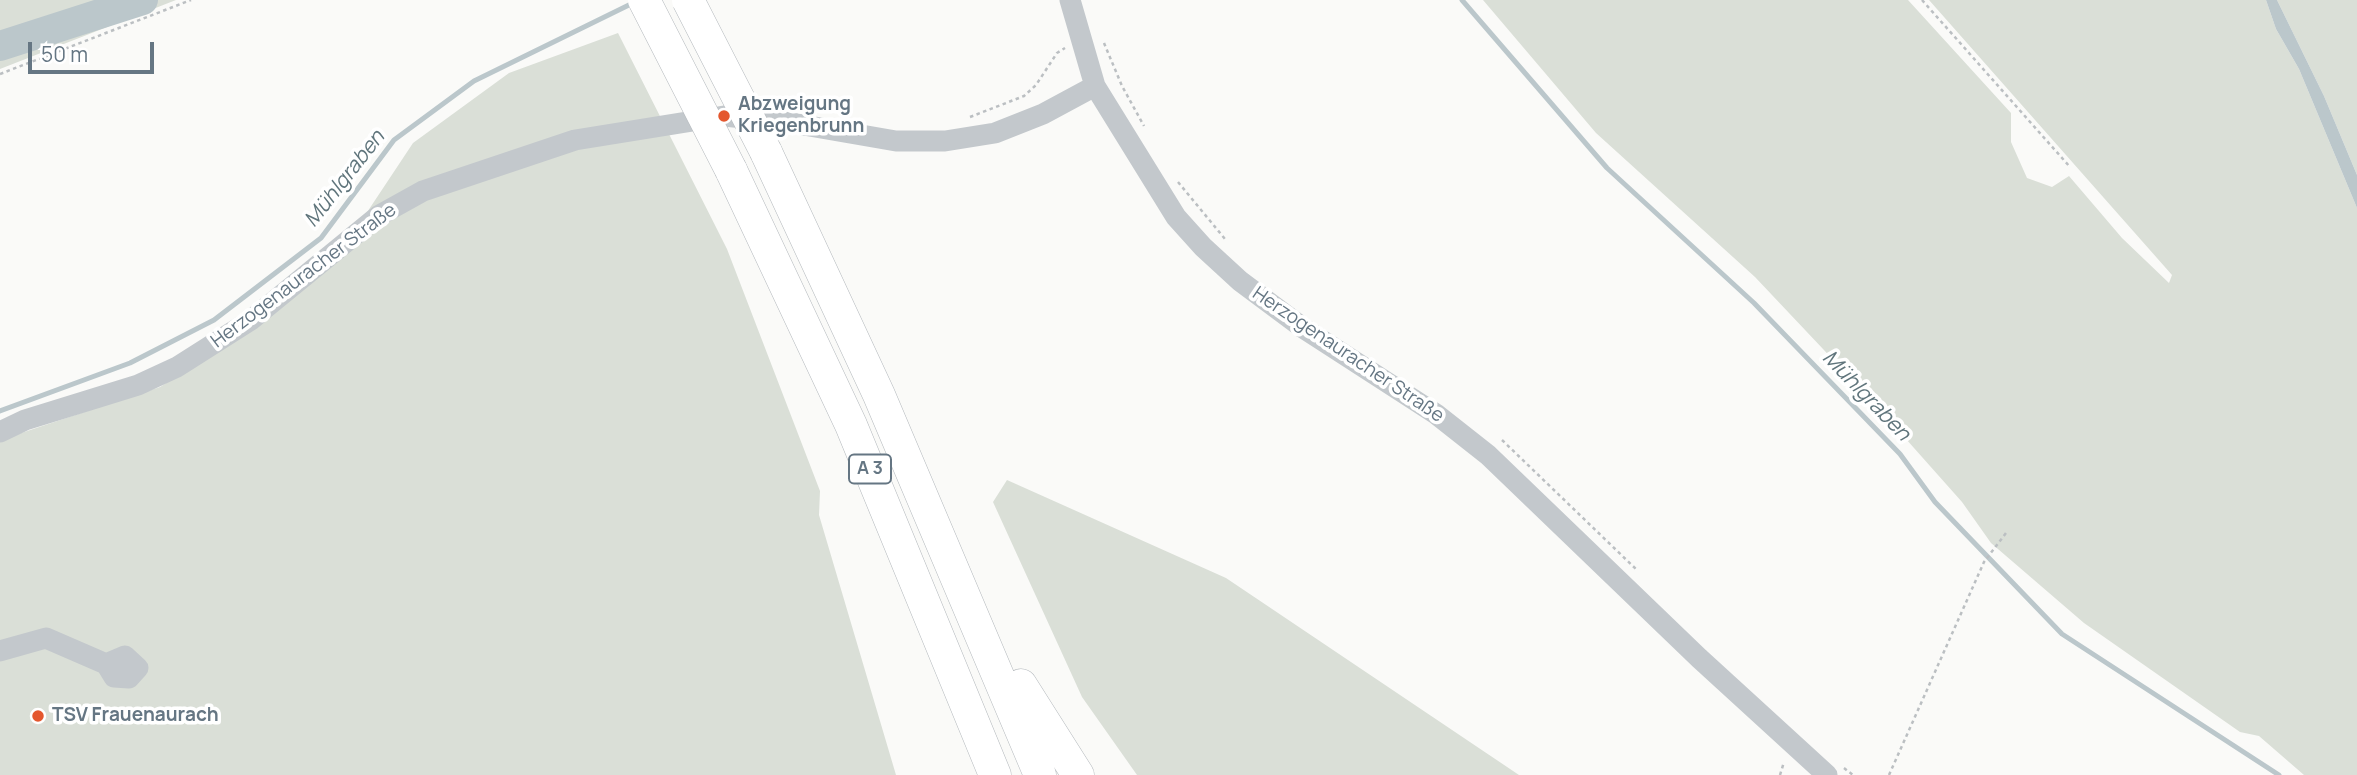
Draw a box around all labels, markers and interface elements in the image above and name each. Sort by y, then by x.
scale bar [32,28,158,72]
text: 50 m [41,40,88,68]
place label: Abzweigung Kriegenbrunn [738,94,864,138]
marker: Abzweigung Kriegenbrunn [716,108,732,124]
water label: Mühlgraben [299,126,391,232]
street label: Herzogenauracher Straße [207,199,401,353]
street label: Herzogenauracher Straße [1248,282,1448,428]
water label: Mühlgraben [1817,346,1915,446]
road number: A 3 [849,454,891,484]
place label: TSV Frauenaurach [52,705,219,727]
marker: TSV Frauenaurach [30,708,46,724]

